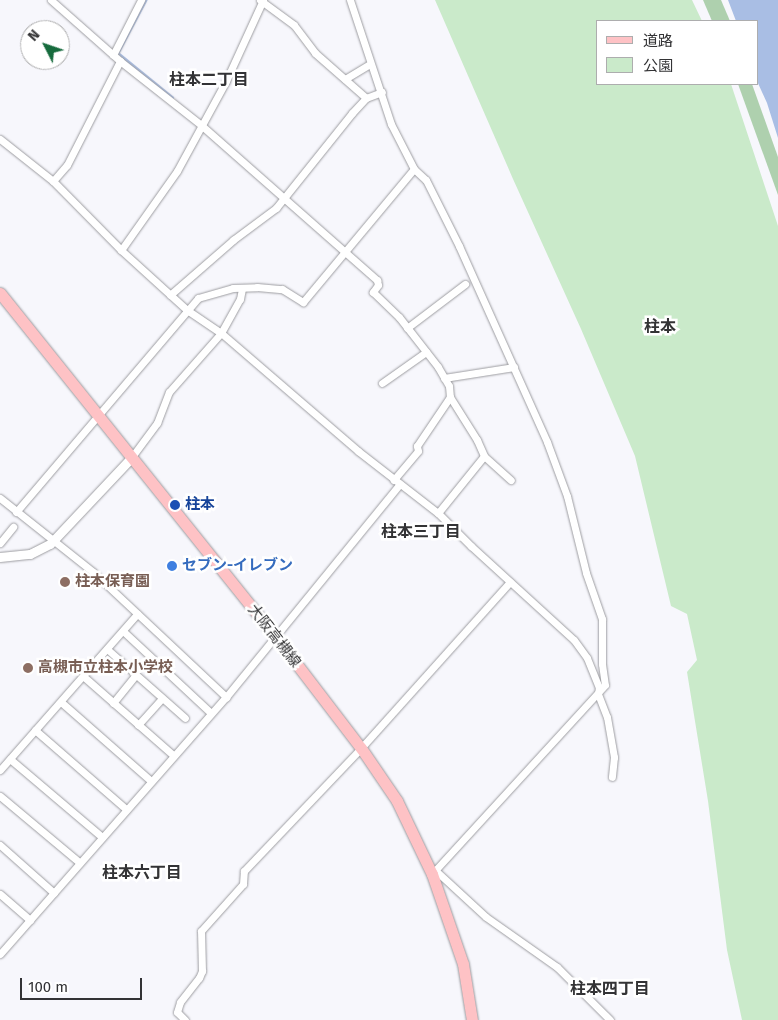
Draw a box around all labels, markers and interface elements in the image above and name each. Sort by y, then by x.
north arrow [20,20,70,70]
legend [596,20,758,85]
text: N [25,26,44,45]
text: 道路 [643,32,673,50]
text: 公園 [643,57,673,75]
district label: 柱本二丁目 [169,70,249,90]
district label: 柱本 [644,317,676,337]
place label: 柱本 [185,496,215,514]
marker: 柱本 [169,499,181,511]
district label: 柱本三丁目 [381,522,461,542]
place label: セブン-イレブン [182,557,293,575]
marker: セブン-イレブン [166,560,178,572]
place label: 柱本保育園 [75,573,150,591]
marker: 柱本保育園 [59,576,71,588]
street label: 大阪高槻線 [244,601,304,671]
place label: 高槻市立柱本小学校 [38,659,173,677]
marker: 高槻市立柱本小学校 [22,662,34,674]
district label: 柱本六丁目 [102,863,182,883]
scale bar [22,968,145,1000]
text: 100 m [28,978,68,996]
district label: 柱本四丁目 [570,979,650,999]

